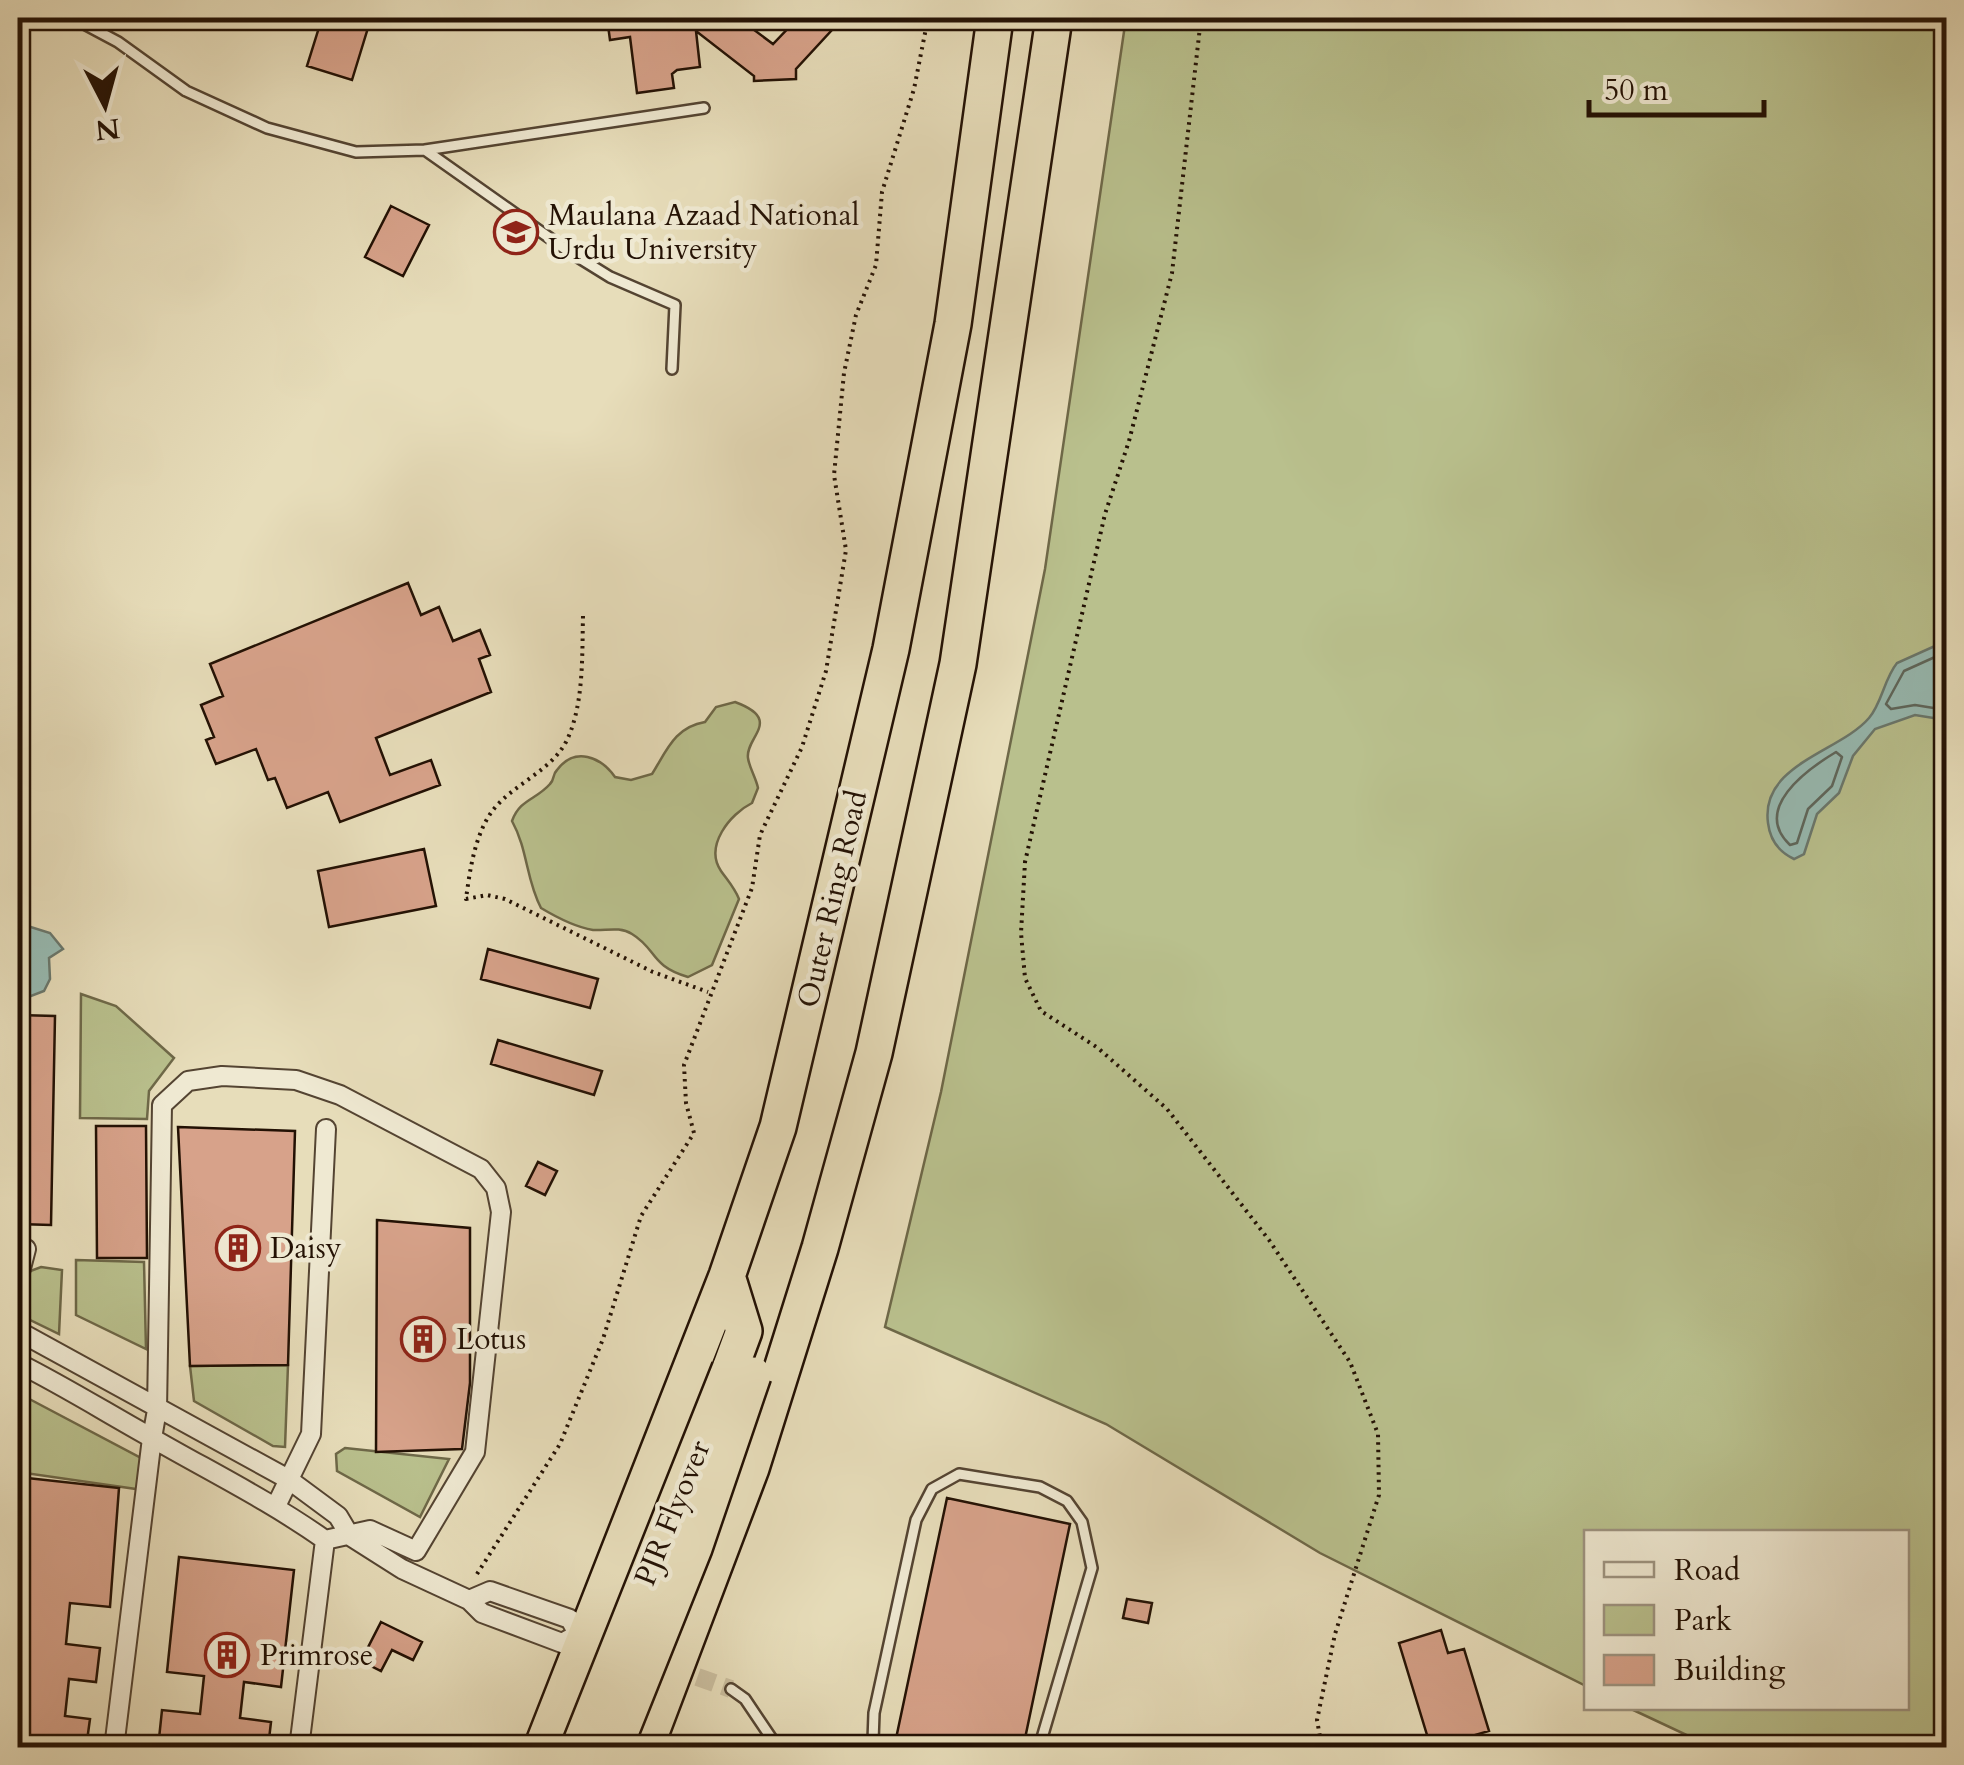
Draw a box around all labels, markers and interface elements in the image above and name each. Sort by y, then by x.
north arrow [55,55,155,155]
scale bar [1589,55,1764,117]
text: 50 m [1604,70,1669,111]
text: N [93,109,122,149]
place label: Maulana Azaad National Urdu University [548,195,860,270]
school or university icon: Maulana Azaad National Urdu University [493,209,539,255]
street label: Outer Ring Road [788,787,877,1012]
building icon: Daisy [215,1225,261,1271]
place label: Daisy [270,1228,342,1269]
building icon: Lotus [400,1316,446,1362]
place label: Lotus [456,1319,526,1360]
street label: PJR Flyover [625,1434,720,1592]
legend [1584,1530,1909,1710]
text: Road [1674,1550,1740,1591]
text: Park [1674,1600,1732,1641]
building icon: Primrose [204,1632,250,1678]
place label: Primrose [260,1635,373,1676]
text: Building [1674,1650,1785,1691]

